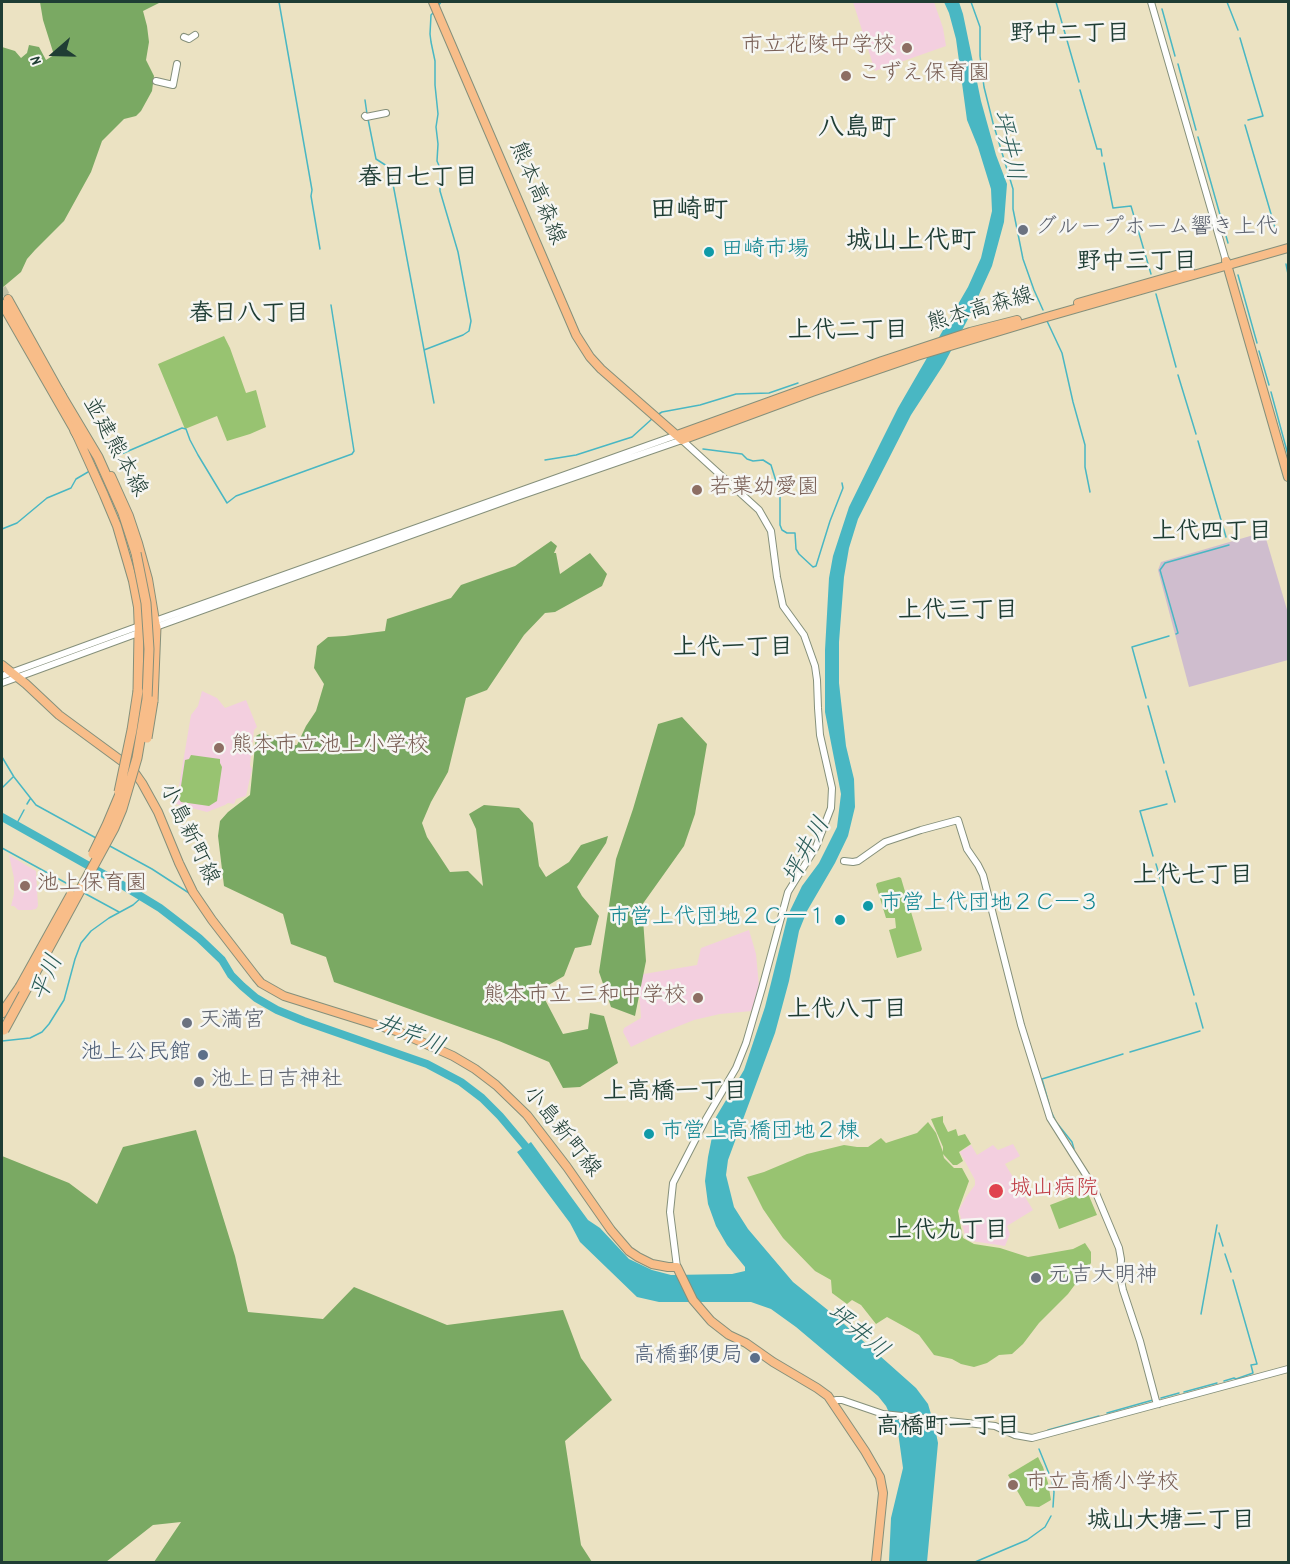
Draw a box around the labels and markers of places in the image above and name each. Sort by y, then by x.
place label: 市立花陵中学校 [741,35,895,61]
marker: 市立花陵中学校 [900,41,914,55]
place label: こずえ保育園 [858,63,990,89]
marker: こずえ保育園 [839,69,853,83]
place label: グループホーム響き上代 [1035,217,1278,243]
marker: グループホーム響き上代 [1016,223,1030,237]
place label: 田崎市場 [721,239,809,265]
marker: 田崎市場 [702,245,716,259]
place label: 若葉幼愛園 [709,477,819,503]
marker: 若葉幼愛園 [690,483,704,497]
place label: 熊本市立池上小学校 [231,735,429,761]
marker: 熊本市立池上小学校 [212,741,226,755]
place label: 池上保育園 [37,873,147,899]
marker: 池上保育園 [18,879,32,893]
place label: 市営上代団地２Ｃ―３ [880,893,1100,919]
marker: 市営上代団地２Ｃ―３ [861,899,875,913]
place label: 市営上代団地２Ｃ―１ [608,907,828,933]
marker: 市営上代団地２Ｃ―１ [833,913,847,927]
place label: 熊本市立 三和中学校 [483,985,686,1011]
marker: 熊本市立 三和中学校 [691,991,705,1005]
place label: 天満宮 [199,1010,265,1036]
marker: 天満宮 [180,1016,194,1030]
place label: 池上公民館 [81,1042,191,1068]
marker: 池上公民館 [196,1048,210,1062]
place label: 池上日吉神社 [211,1069,343,1095]
marker: 池上日吉神社 [192,1075,206,1089]
place label: 市営上高橋団地２棟 [661,1121,859,1147]
marker: 市営上高橋団地２棟 [642,1127,656,1141]
place label: 城山病院 [1010,1178,1098,1204]
marker: 城山病院 [987,1182,1005,1200]
place label: 元吉大明神 [1048,1265,1158,1291]
marker: 元吉大明神 [1029,1271,1043,1285]
place label: 高橋郵便局 [633,1345,743,1371]
marker: 高橋郵便局 [748,1351,762,1365]
place label: 市立高橋小学校 [1025,1472,1179,1498]
marker: 市立高橋小学校 [1006,1478,1020,1492]

